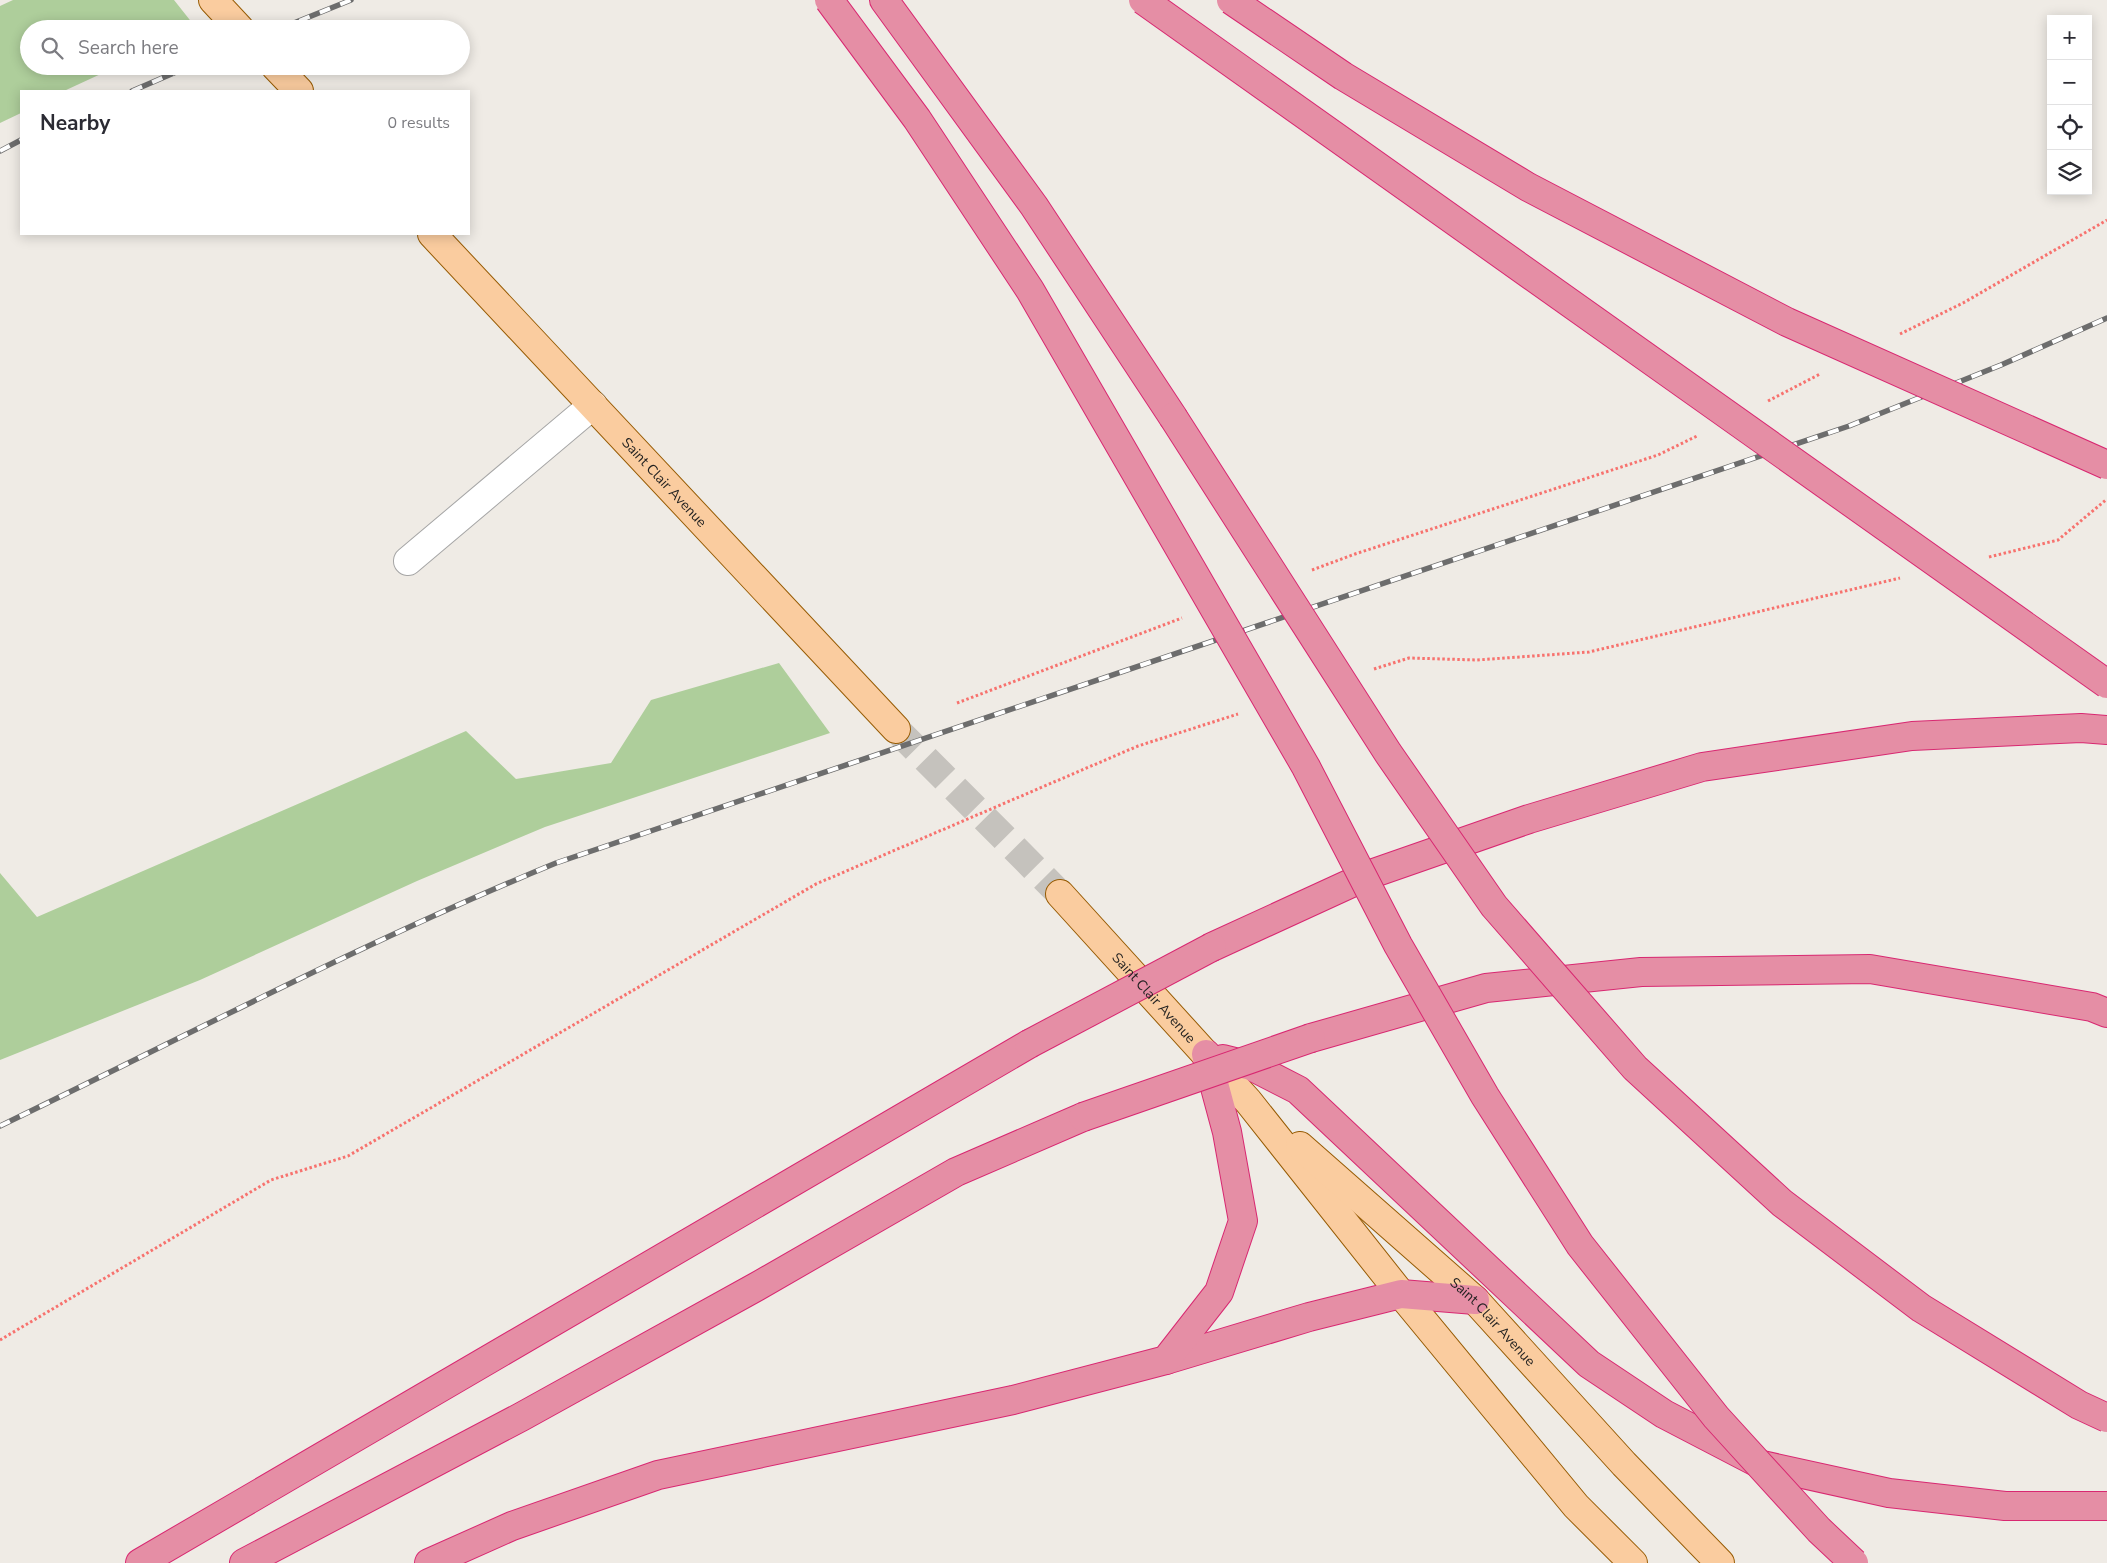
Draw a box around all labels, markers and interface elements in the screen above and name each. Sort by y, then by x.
map controls [2047,15,2092,195]
button: + [2047,15,2092,60]
search box [20,20,470,75]
icon: search [38,34,66,62]
text: Search here [78,35,179,61]
button: − [2047,60,2092,105]
button: locate [2047,105,2092,150]
text: Nearby [40,109,110,137]
text: 0 results [388,112,450,134]
button: layers [2047,150,2092,195]
street label: Saint Clair Avenue [617,433,711,531]
street label: Saint Clair Avenue [1108,949,1200,1047]
street label: Saint Clair Avenue [1446,1273,1540,1370]

